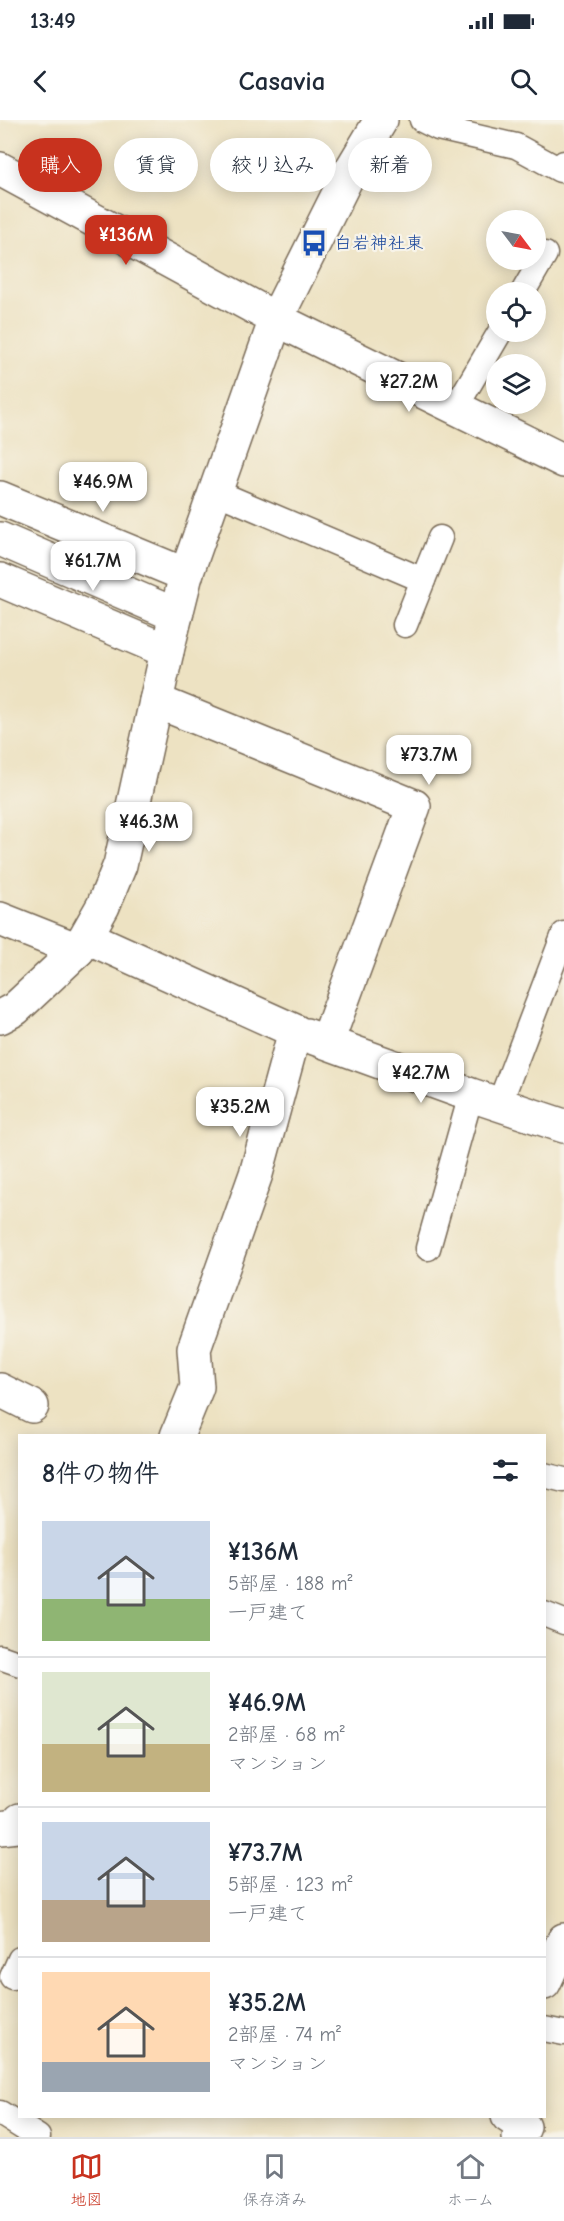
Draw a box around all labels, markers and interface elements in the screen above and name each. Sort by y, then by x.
text: 13:49 [30,8,76,34]
icon: back [24,65,57,98]
icon: search [507,65,540,98]
text: Casavia [239,66,325,97]
chip: 購入 [18,138,102,192]
chip: 賃貸 [114,138,198,192]
chip: 絞り込み [210,138,336,192]
chip: 新着 [348,138,432,192]
north arrow [486,210,546,270]
map controls [486,210,546,414]
pin: ¥136M [84,215,168,266]
text: ¥136M [99,223,153,246]
bus stop icon: 白岩神社東 [299,228,329,258]
place label: 白岩神社東 [334,233,424,254]
button: locate [486,282,546,342]
button: layers [486,354,546,414]
pin: ¥27.2M [360,362,458,413]
text: ¥27.2M [380,370,438,393]
pin: ¥46.9M [54,462,152,513]
text: ¥46.9M [73,470,133,493]
pin: ¥61.7M [44,541,142,592]
text: ¥61.7M [65,549,121,572]
pin: ¥73.7M [380,735,478,786]
text: ¥73.7M [400,743,458,766]
pin: ¥46.3M [100,802,198,853]
text: ¥46.3M [119,810,179,833]
pin: ¥42.7M [372,1053,470,1104]
text: ¥42.7M [392,1061,450,1084]
pin: ¥35.2M [191,1087,289,1138]
text: ¥35.2M [210,1095,270,1118]
icon: filters [489,1454,522,1487]
text: 8件の物件 [42,1459,159,1489]
text: ¥136M [228,1537,298,1567]
icon: home [90,1545,162,1617]
text: 5部屋 · 188 m² [228,1572,352,1595]
text: 一戸建て [228,1601,308,1624]
text: ¥46.9M [228,1688,306,1718]
icon: home [90,1696,162,1768]
text: 2部屋 · 68 m² [228,1723,345,1746]
text: マンション [228,1752,327,1775]
text: ¥73.7M [228,1838,303,1868]
icon: home [90,1846,162,1918]
text: 5部屋 · 123 m² [228,1873,352,1896]
text: 一戸建て [228,1902,308,1925]
text: ¥35.2M [228,1988,306,2018]
icon: home [90,1996,162,2068]
text: 2部屋 · 74 m² [228,2023,341,2046]
text: マンション [228,2052,327,2075]
tab: 地図 [70,2150,103,2210]
tab: 保存済み [243,2150,307,2210]
tab: ホーム [447,2150,494,2210]

